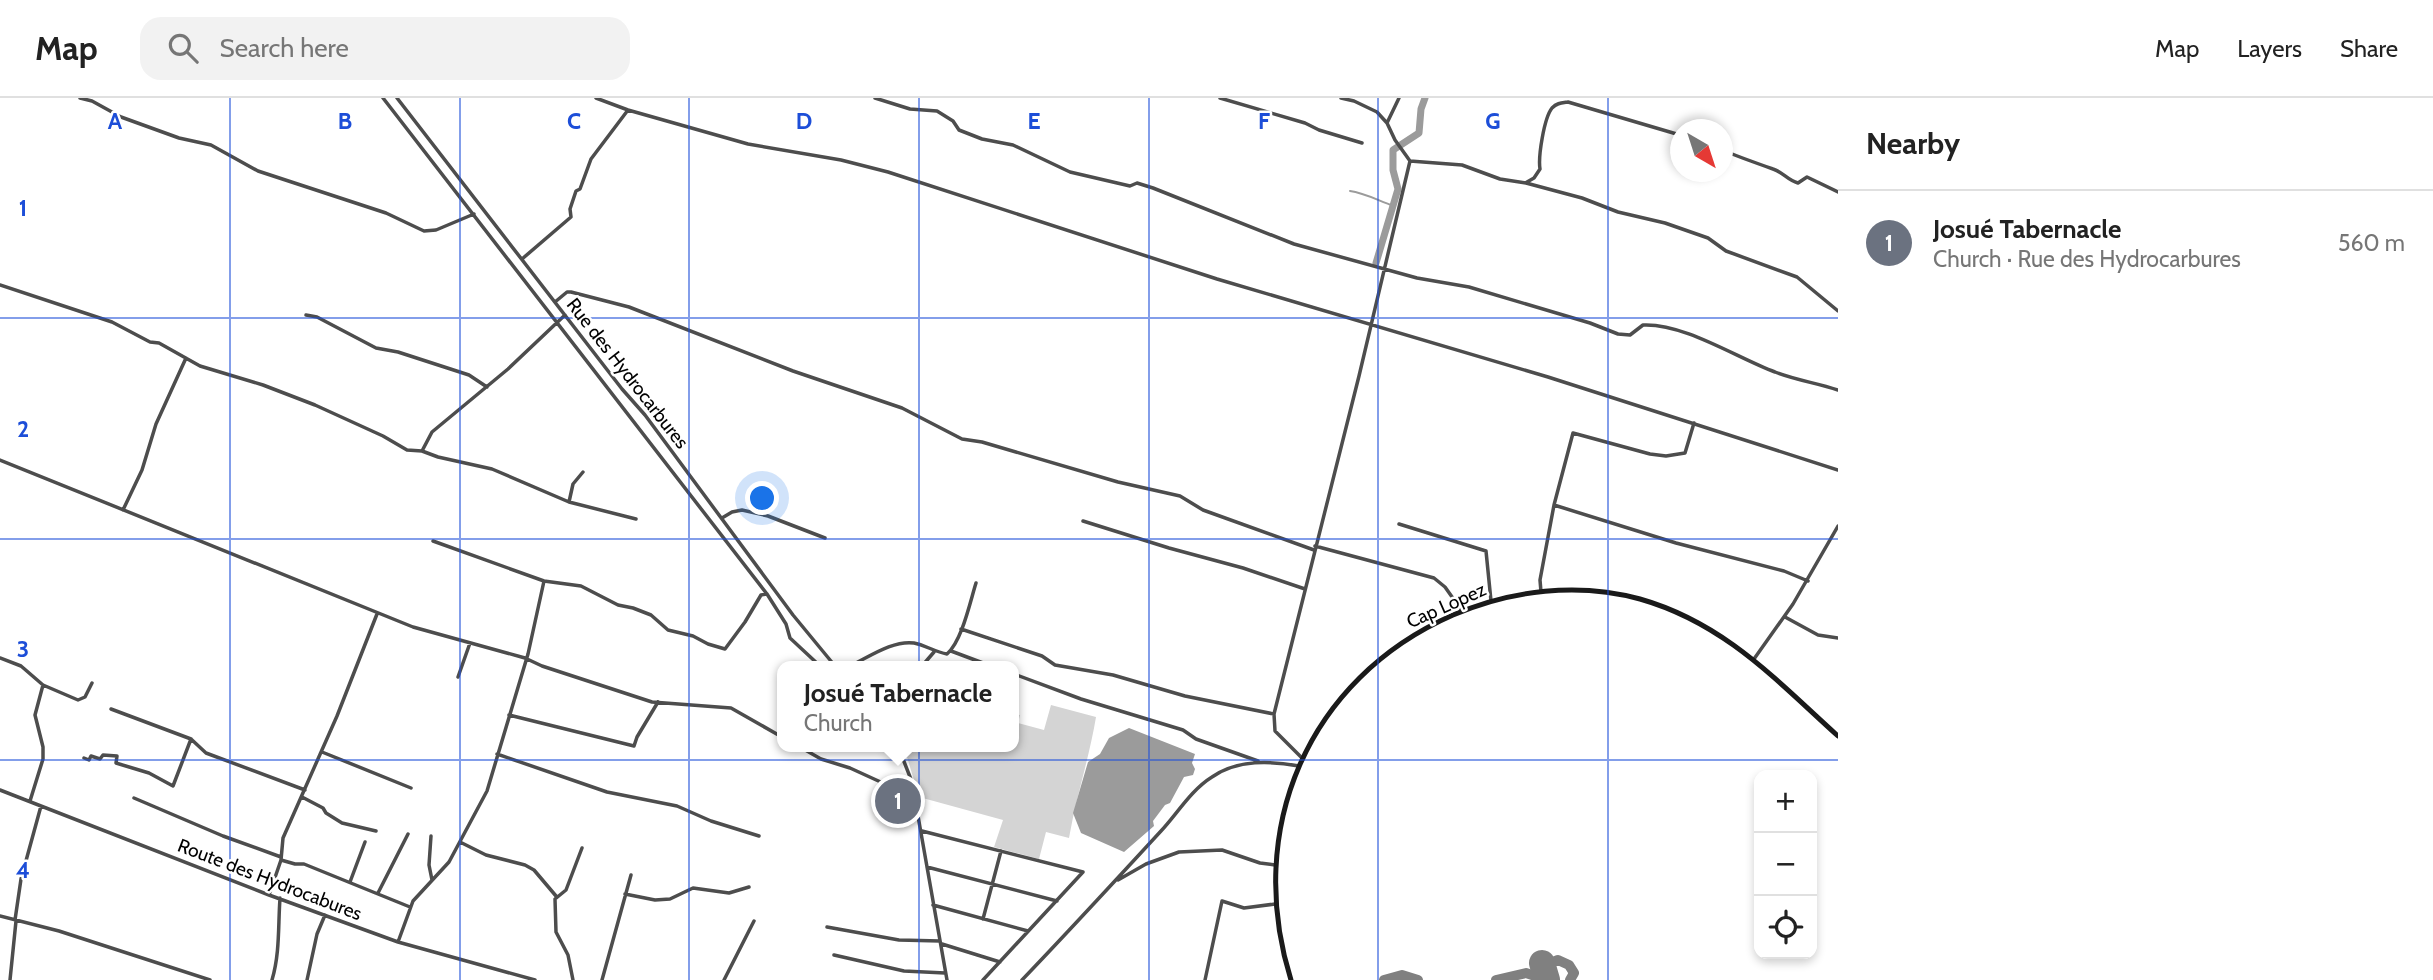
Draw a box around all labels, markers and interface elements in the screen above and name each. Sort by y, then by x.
search box [140,17,630,80]
text: Map [35,28,98,68]
icon: search [164,29,202,67]
text: Search here [220,32,349,64]
text: Map [2155,34,2199,63]
text: Layers [2237,34,2302,63]
text: Share [2340,34,2398,63]
text: A [108,107,123,135]
text: B [338,107,352,135]
text: C [567,107,581,135]
text: D [796,107,812,135]
text: E [1027,107,1041,135]
text: F [1258,107,1270,135]
text: G [1485,107,1501,135]
north arrow [1670,119,1733,182]
text: Nearby [1866,125,1960,162]
text: 1 [19,194,27,222]
text: Josué Tabernacle [1933,213,2121,245]
text: 1 [1885,229,1893,257]
text: 560 m [2338,229,2405,257]
text: Church · Rue des Hydrocarbures [1933,245,2241,273]
street label: Rue des Hydrocarbures [562,293,694,453]
text: 2 [17,415,29,443]
your location [745,481,779,515]
street label: Cap Lopez [1403,578,1490,633]
text: 3 [17,635,29,663]
popup [777,661,1019,752]
text: Josué Tabernacle [804,677,992,709]
text: Church [804,709,872,737]
map controls [1754,770,1817,959]
button: + [1754,770,1817,833]
pin: 1 [875,775,921,827]
button: − [1754,833,1817,896]
street label: Route des Hydrocabures [175,834,365,925]
text: 4 [16,856,30,884]
button: locate [1754,896,1817,959]

